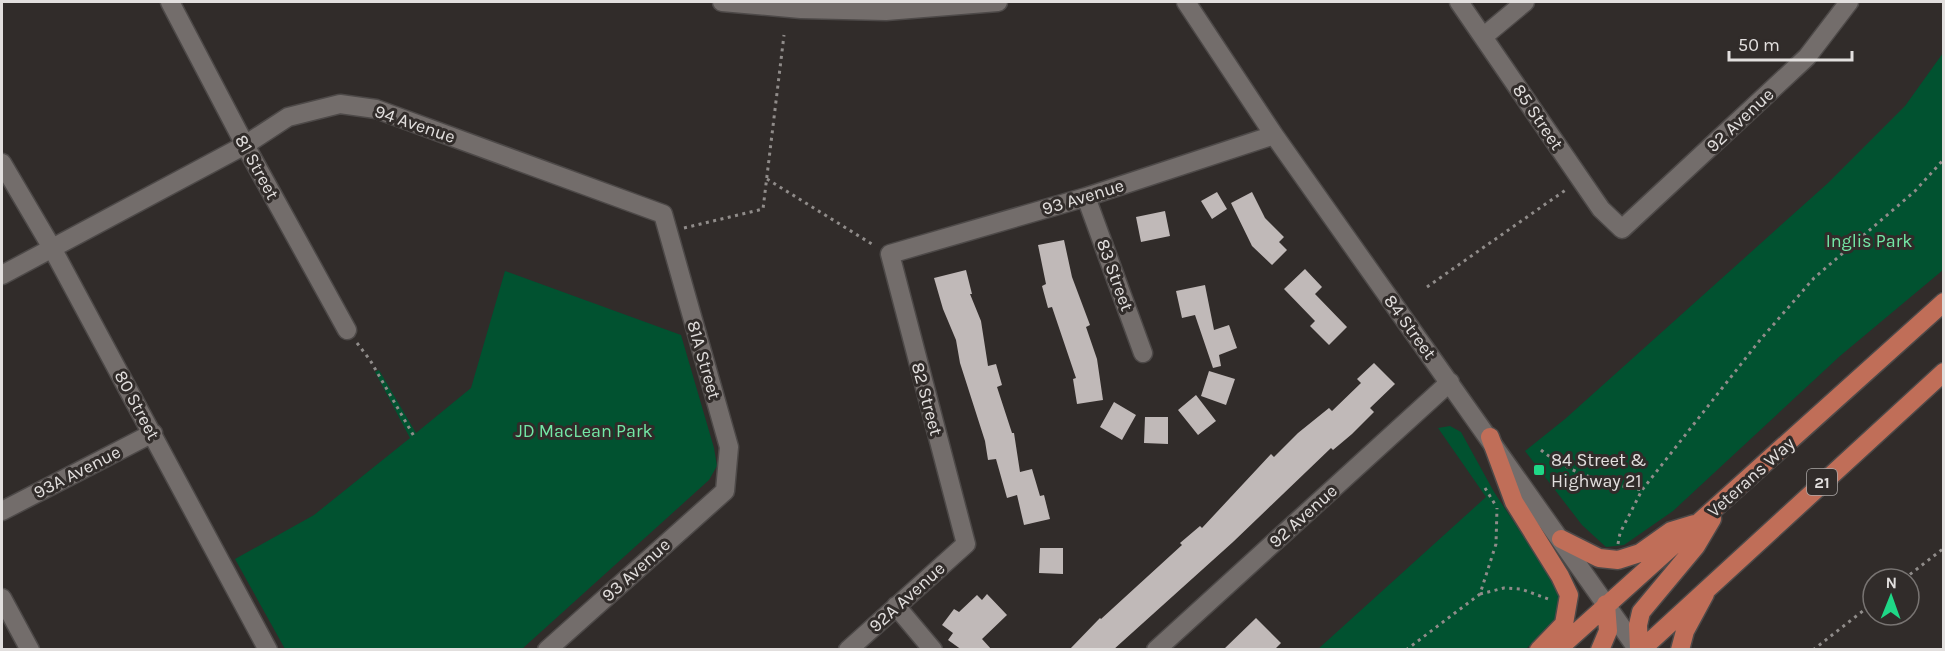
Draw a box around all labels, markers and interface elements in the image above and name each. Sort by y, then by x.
scale bar [1729,24,1852,62]
text: 50 m [1738,34,1780,56]
street label: 85 Street [1508,80,1568,154]
street label: 92 Avenue [1702,83,1778,157]
street label: 94 Avenue [372,100,458,148]
street label: 81 Street [230,131,284,203]
street label: 93 Avenue [1039,174,1127,220]
park label: Inglis Park [1826,230,1912,252]
street label: 83 Street [1092,236,1138,314]
street label: 84 Street [1379,290,1441,364]
street label: 81A Street [682,318,726,402]
street label: 82 Street [907,360,947,438]
street label: 80 Street [110,367,165,444]
park label: JD MacLean Park [515,420,653,442]
street label: Veterans Way [1703,432,1800,522]
street label: 93A Avenue [30,441,124,503]
place label: 84 Street & Highway 21 [1551,449,1647,492]
marker: 84 Street & Highway 21 [1532,463,1546,477]
road number: 21 [1807,469,1837,495]
street label: 92 Avenue [1264,480,1342,552]
street label: 93 Avenue [597,534,675,606]
street label: 92A Avenue [864,557,950,637]
north arrow [1861,567,1921,627]
text: N [1885,573,1897,592]

